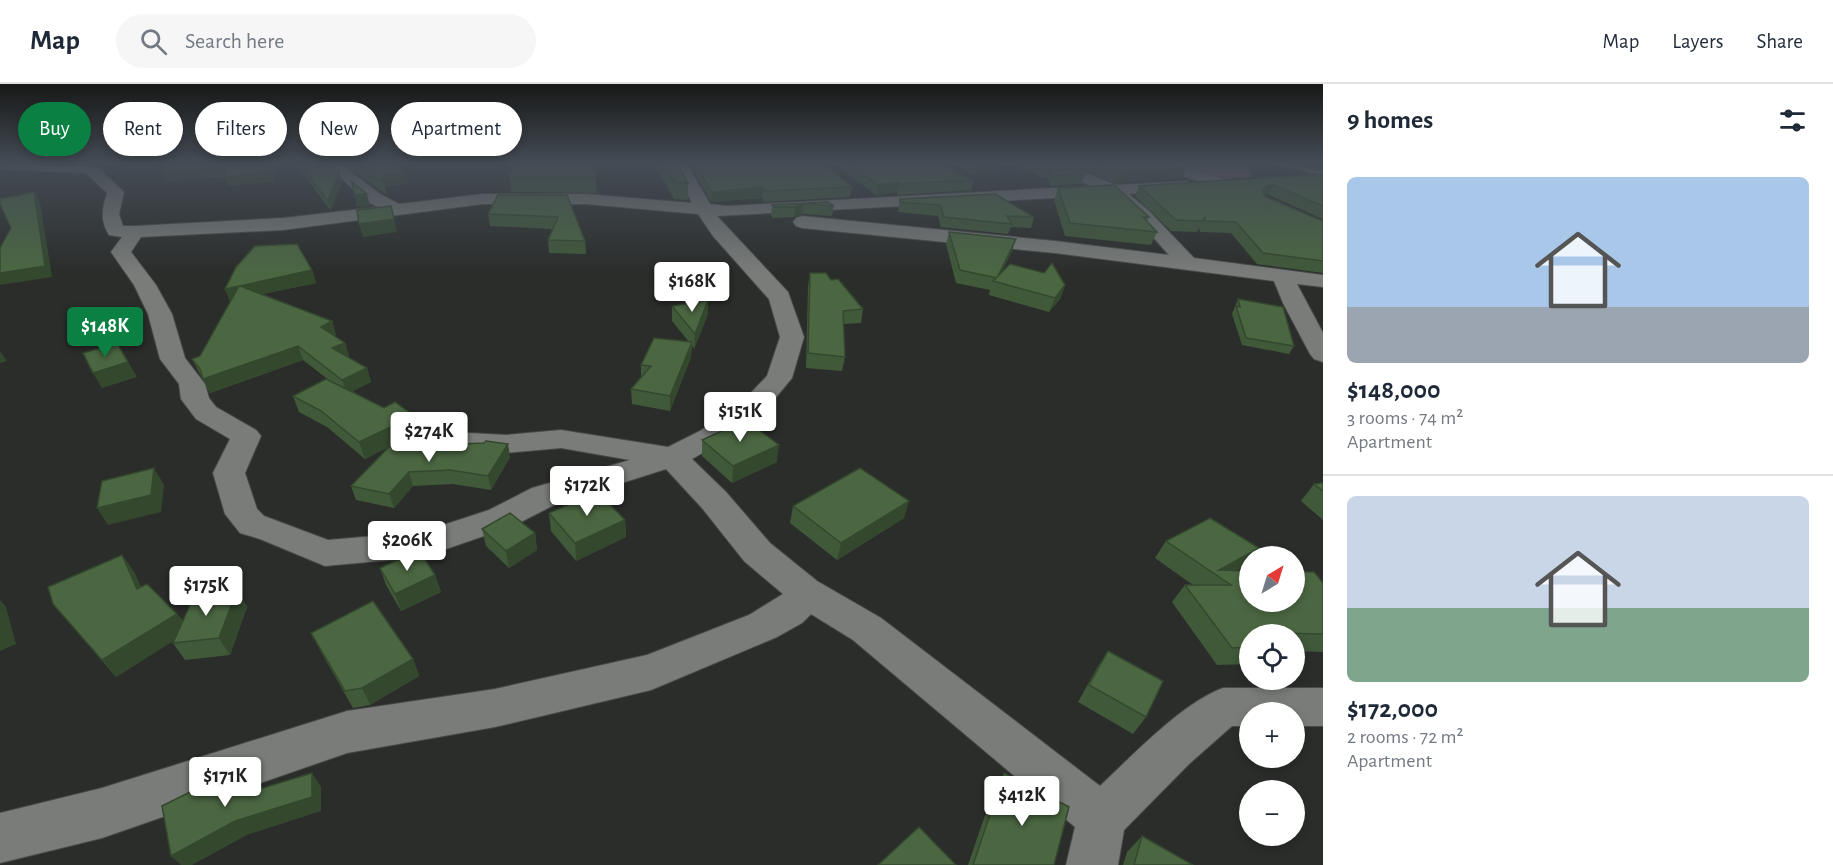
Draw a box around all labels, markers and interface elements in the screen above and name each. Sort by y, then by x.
search box [116,14,536,68]
icon: search [137,25,170,58]
text: Map [30,27,80,55]
text: Search here [185,30,284,52]
text: Map [1603,31,1639,52]
text: Layers [1672,31,1723,52]
text: Share [1756,31,1803,52]
chip: Buy [18,102,91,156]
chip: Rent [103,102,183,156]
chip: Filters [195,102,287,156]
chip: New [299,102,379,156]
chip: Apartment [391,102,522,156]
icon: filters [1776,104,1809,137]
text: 9 homes [1347,107,1433,133]
icon: home [1524,216,1632,324]
pin: $168K [650,262,734,313]
text: $168K [668,271,716,291]
pin: $148K [63,307,147,358]
text: $148K [81,316,129,336]
text: $148,000 [1347,377,1441,403]
pin: $151K [698,392,782,443]
text: $151K [718,401,762,421]
text: 3 rooms · 74 m² [1347,408,1463,428]
pin: $274K [387,412,471,463]
text: $274K [405,421,453,441]
text: Apartment [1347,432,1432,452]
pin: $172K [545,466,629,517]
text: $172K [564,475,610,495]
pin: $206K [365,521,449,572]
text: $206K [382,530,432,550]
icon: home [1524,535,1632,643]
north arrow [1239,546,1305,612]
map controls [1239,546,1305,846]
pin: $175K [164,566,248,617]
text: $175K [183,575,229,595]
button: locate [1239,624,1305,690]
text: $172,000 [1347,696,1438,722]
button: + [1239,702,1305,768]
text: 2 rooms · 72 m² [1347,727,1464,747]
text: Apartment [1347,751,1432,771]
pin: $171K [183,757,267,808]
text: $171K [203,766,247,786]
pin: $412K [980,776,1064,827]
button: − [1239,780,1305,846]
text: $412K [998,785,1046,805]

